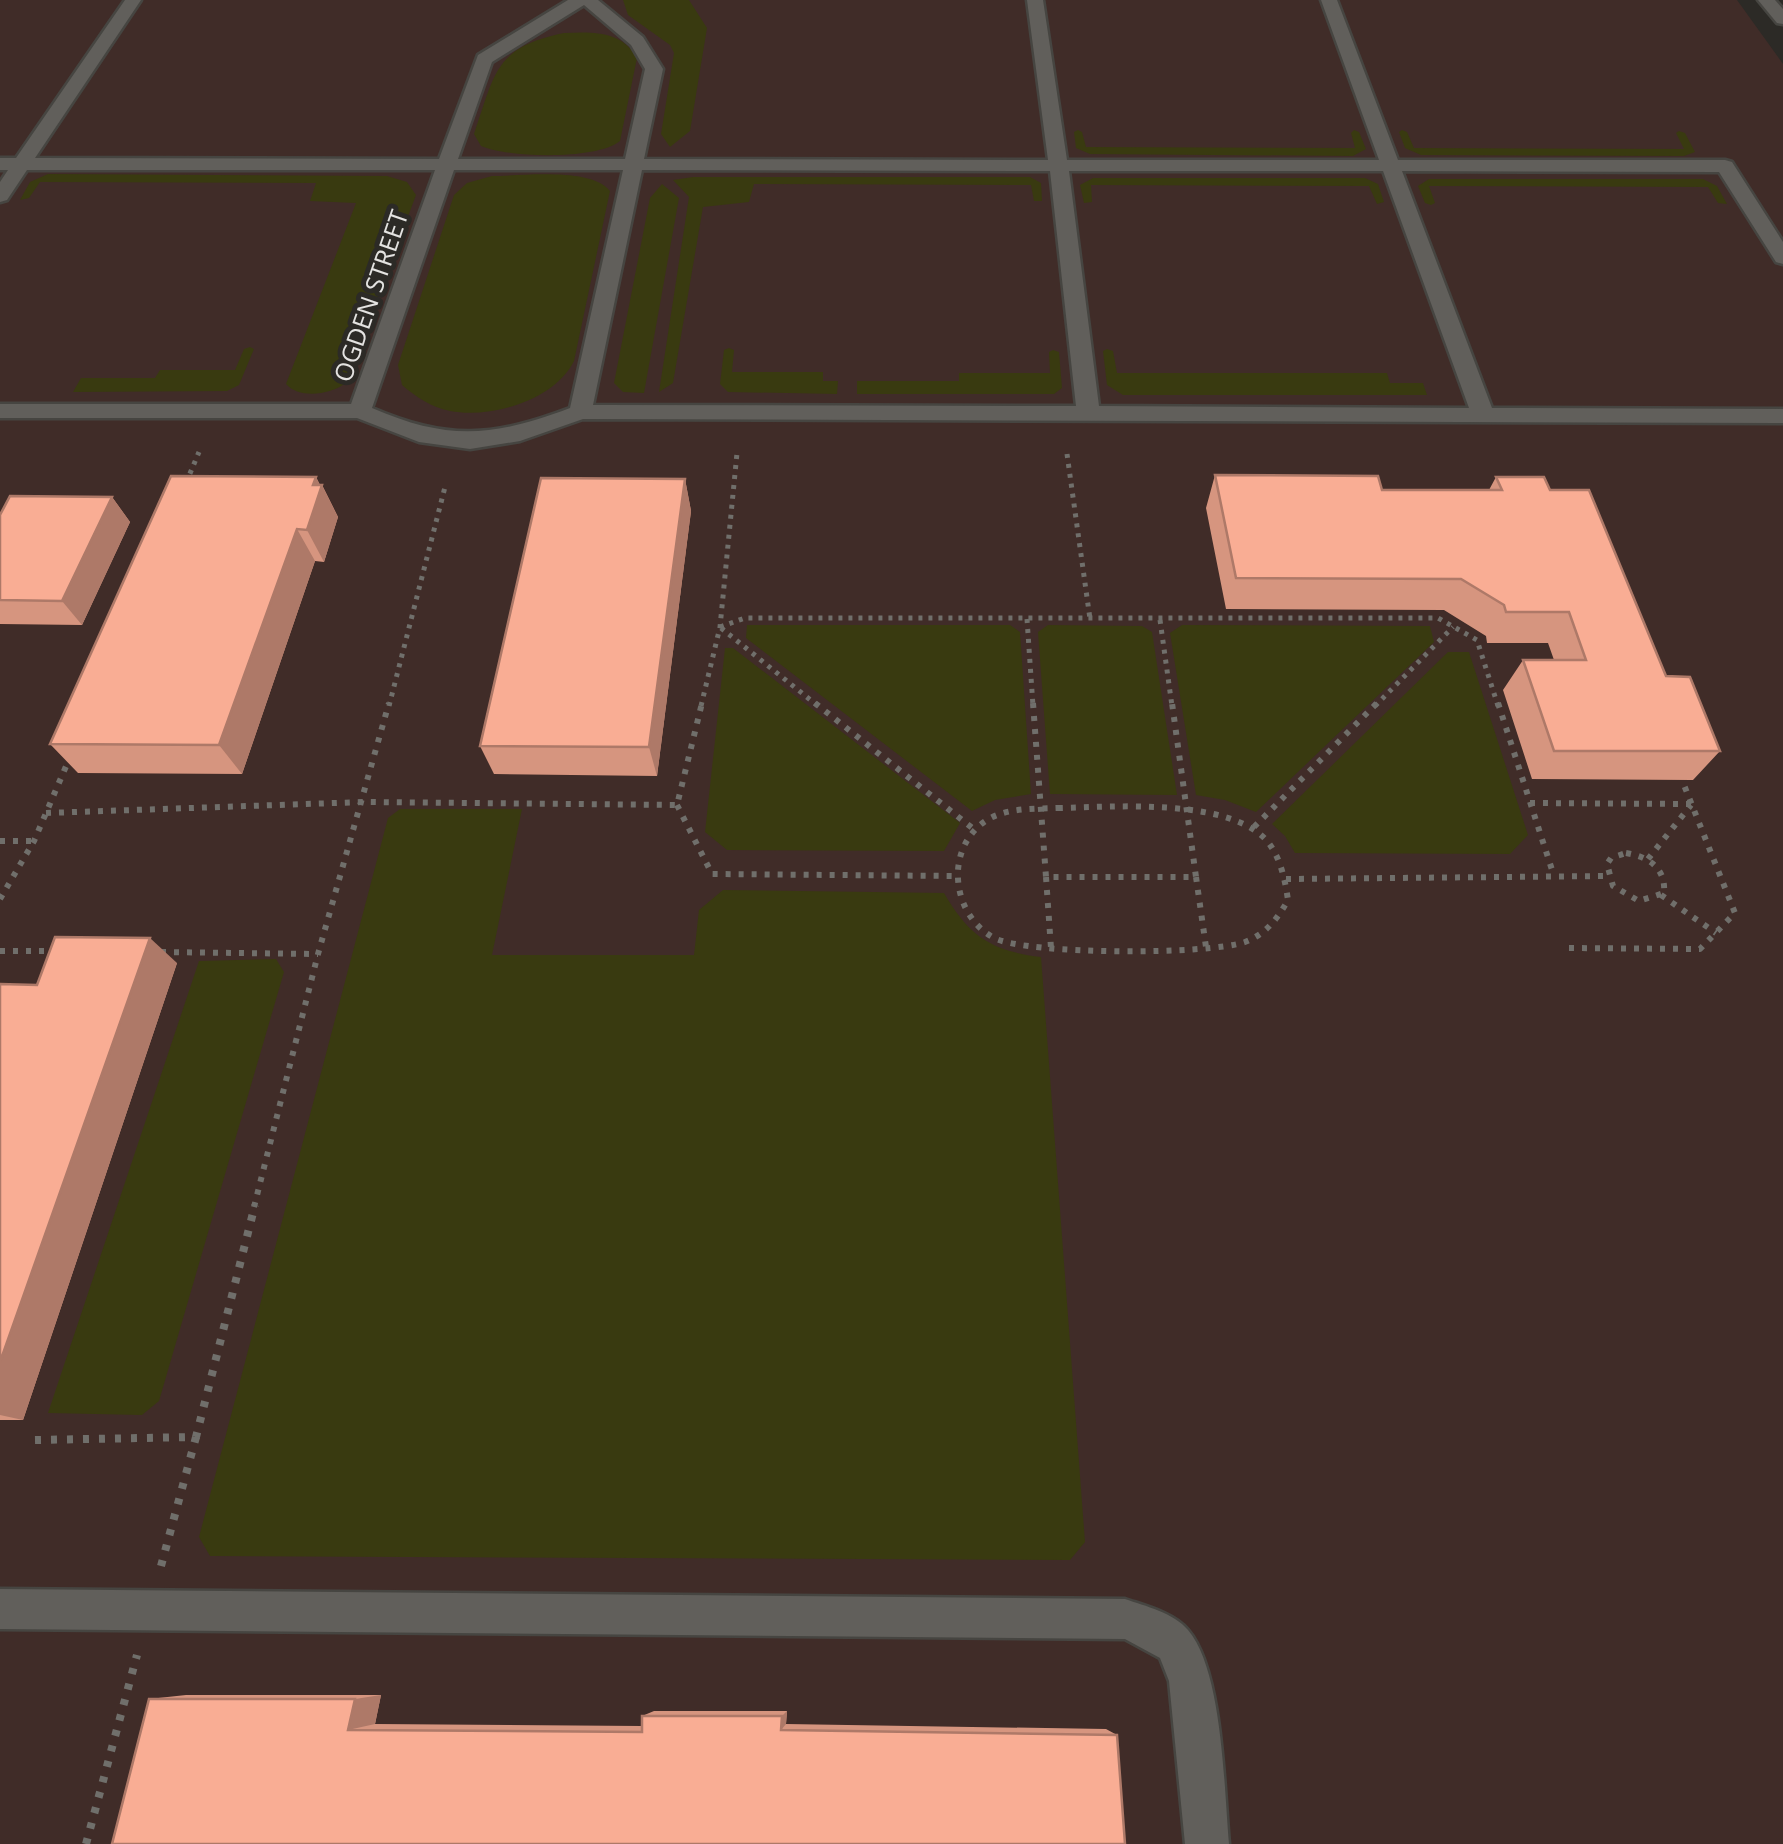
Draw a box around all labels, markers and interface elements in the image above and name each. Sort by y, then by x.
street label: OGDEN STREET [325,205,415,386]

